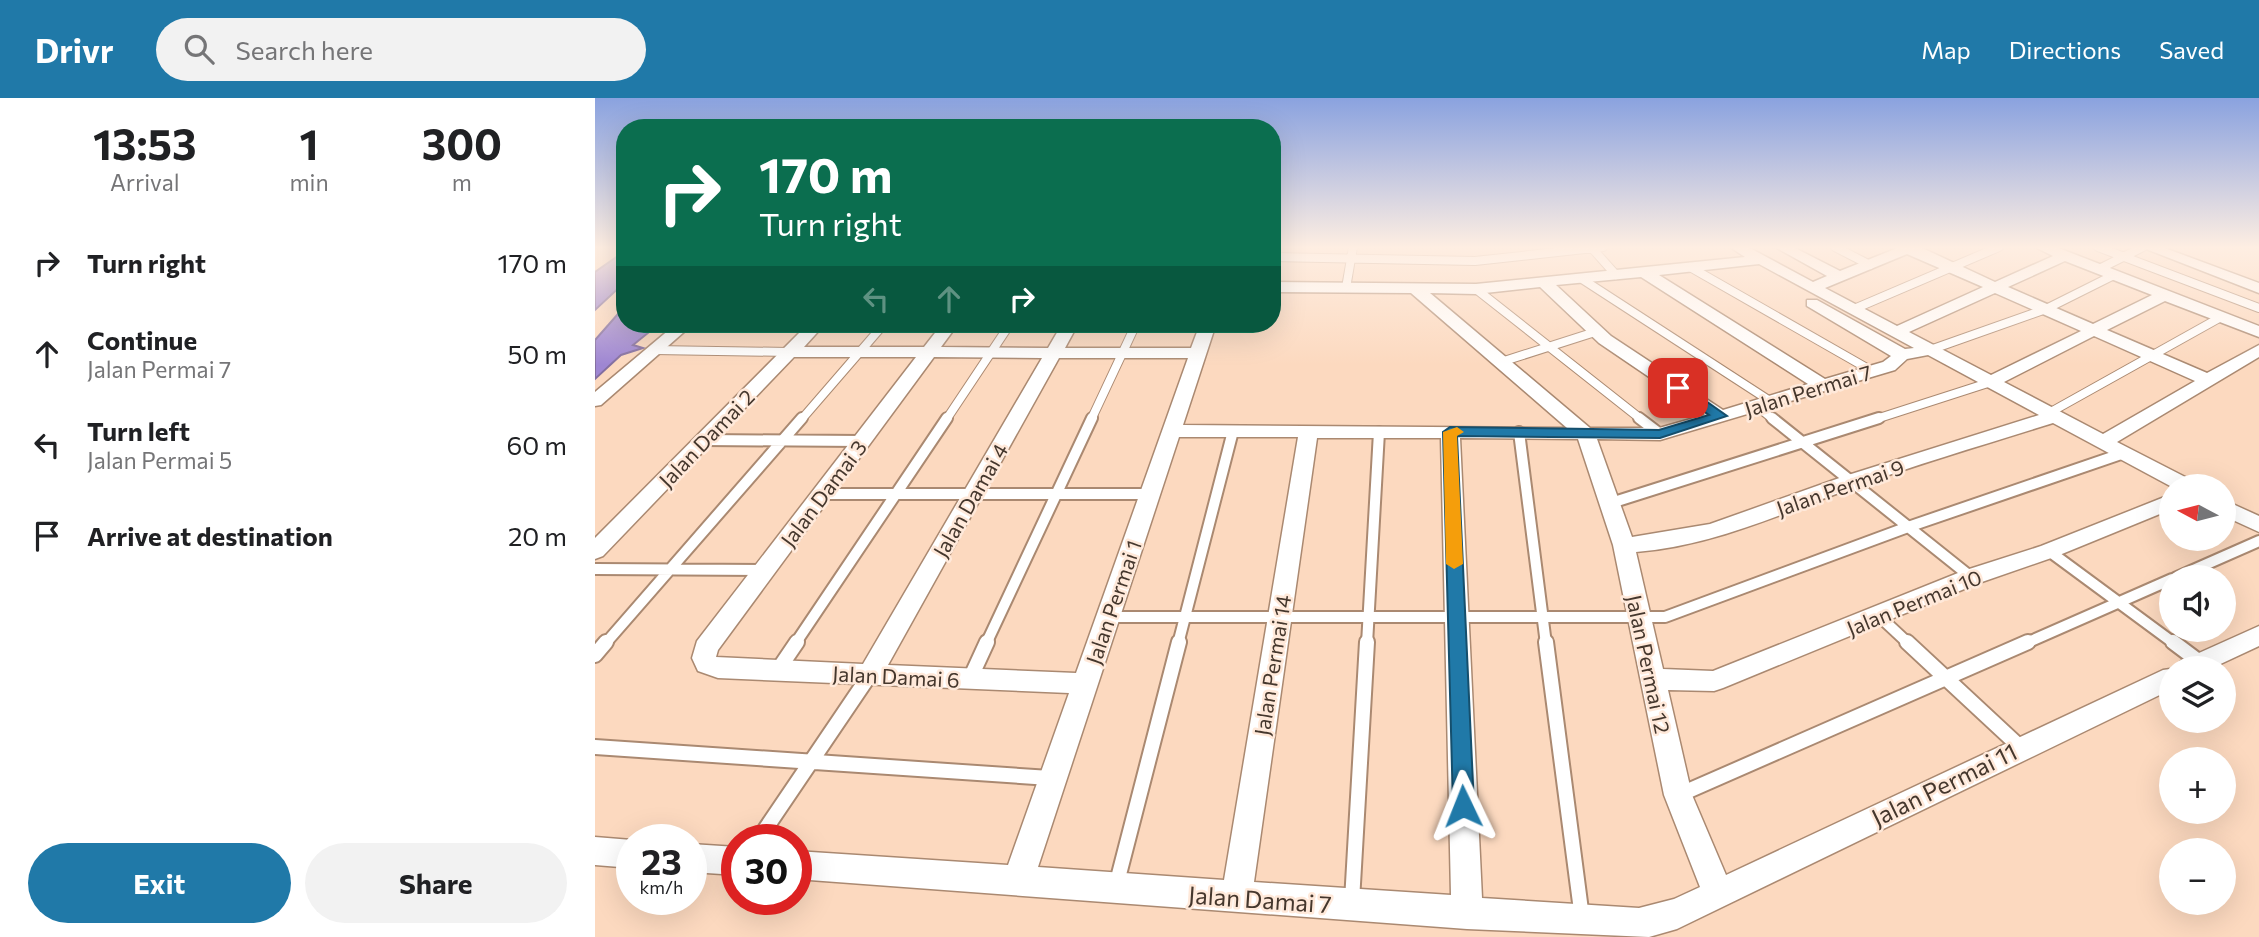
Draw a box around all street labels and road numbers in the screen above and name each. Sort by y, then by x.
street label: Jalan Permai 7 [1741,359,1875,421]
street label: Jalan Damai 2 [653,384,759,492]
street label: Jalan Damai 3 [775,435,871,551]
street label: Jalan Damai 4 [927,438,1013,561]
street label: Jalan Permai 9 [1773,453,1907,521]
street label: Jalan Permai 1 [1080,537,1146,667]
street label: Jalan Permai 10 [1843,564,1985,640]
street label: Jalan Permai 12 [1622,592,1676,736]
street label: Jalan Permai 14 [1249,593,1296,737]
street label: Jalan Damai 6 [832,660,960,692]
street label: Jalan Permai 11 [1867,736,2021,832]
street label: Jalan Damai 7 [1187,880,1333,918]

